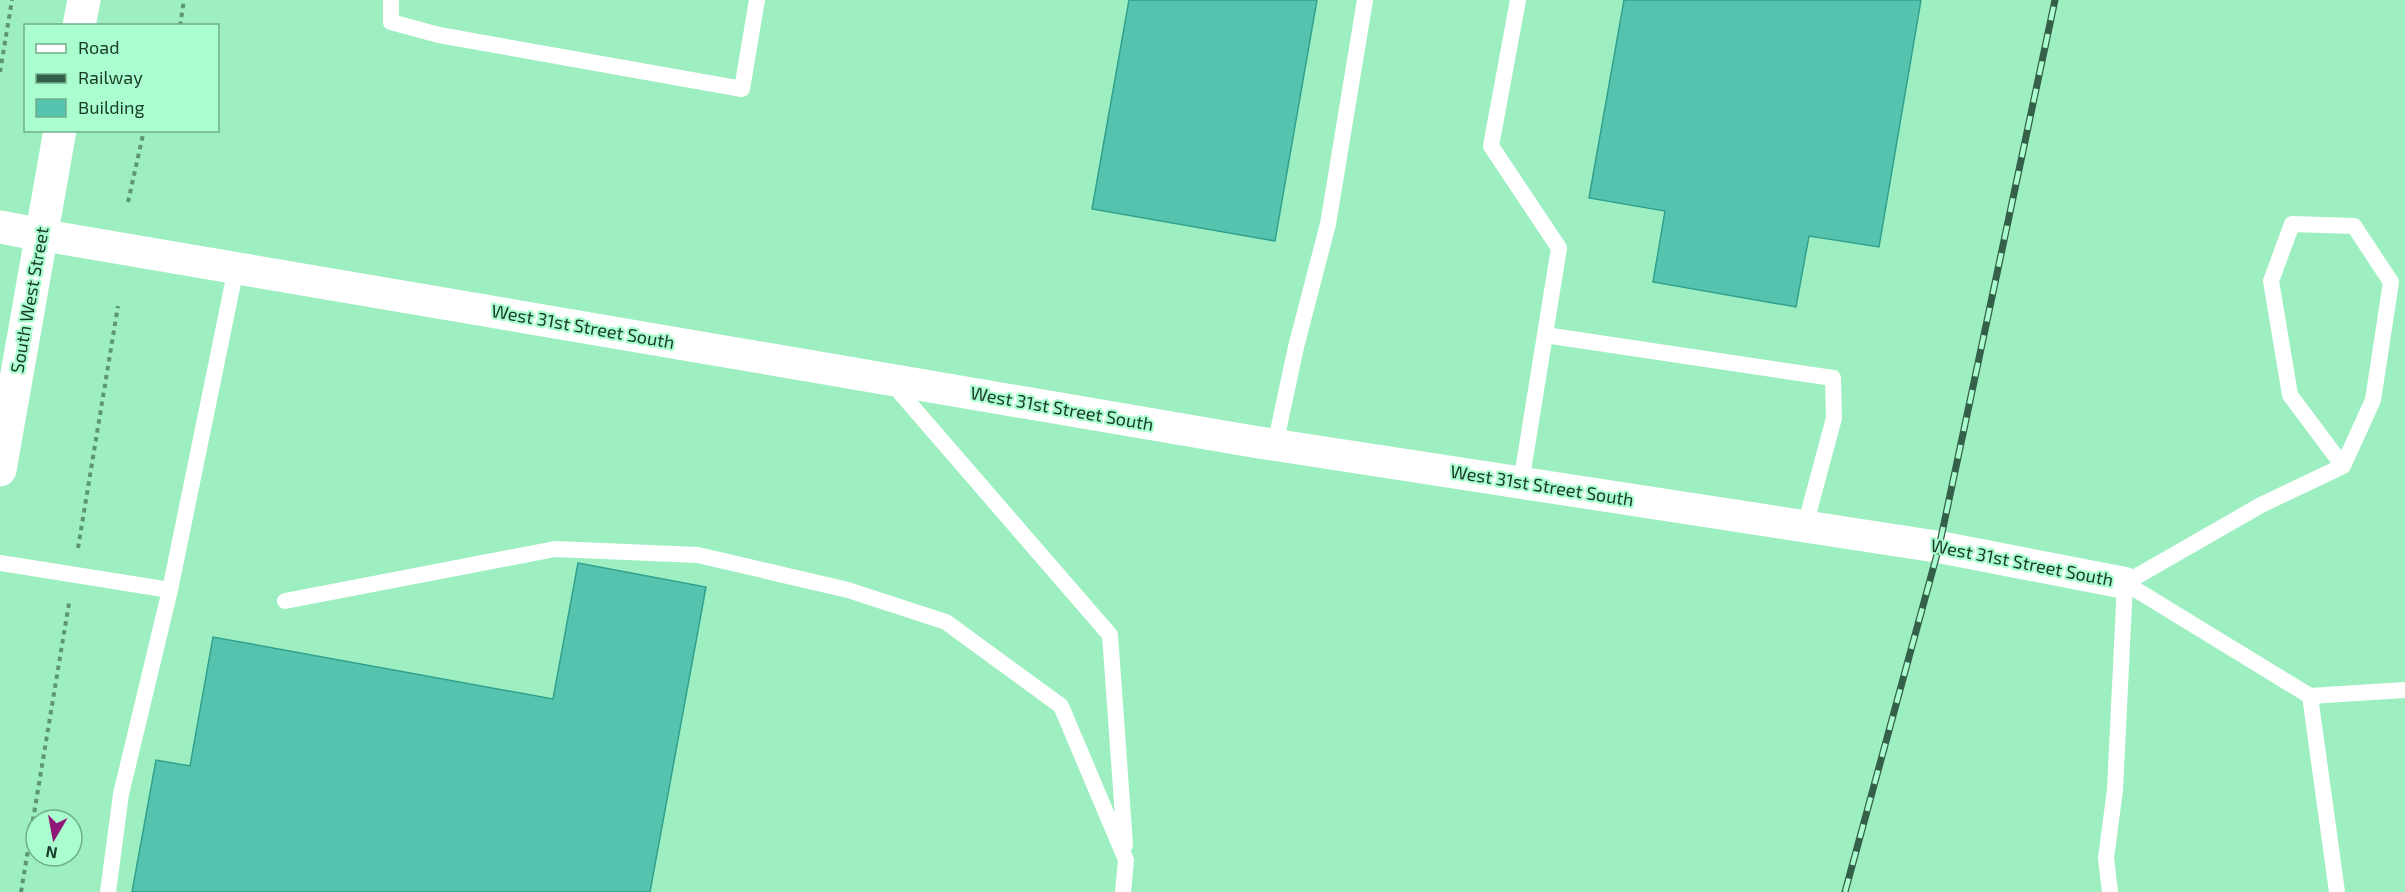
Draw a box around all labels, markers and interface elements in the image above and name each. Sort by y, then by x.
legend [24,24,219,132]
text: Road [78,36,119,58]
text: Railway [78,66,143,88]
text: Building [78,96,145,118]
street label: South West Street [5,225,53,375]
street label: West 31st Street South [490,299,676,353]
street label: West 31st Street South [969,381,1155,435]
street label: West 31st Street South [1449,460,1636,510]
street label: West 31st Street South [1929,534,2115,591]
north arrow [24,808,84,868]
text: N [44,843,59,864]

